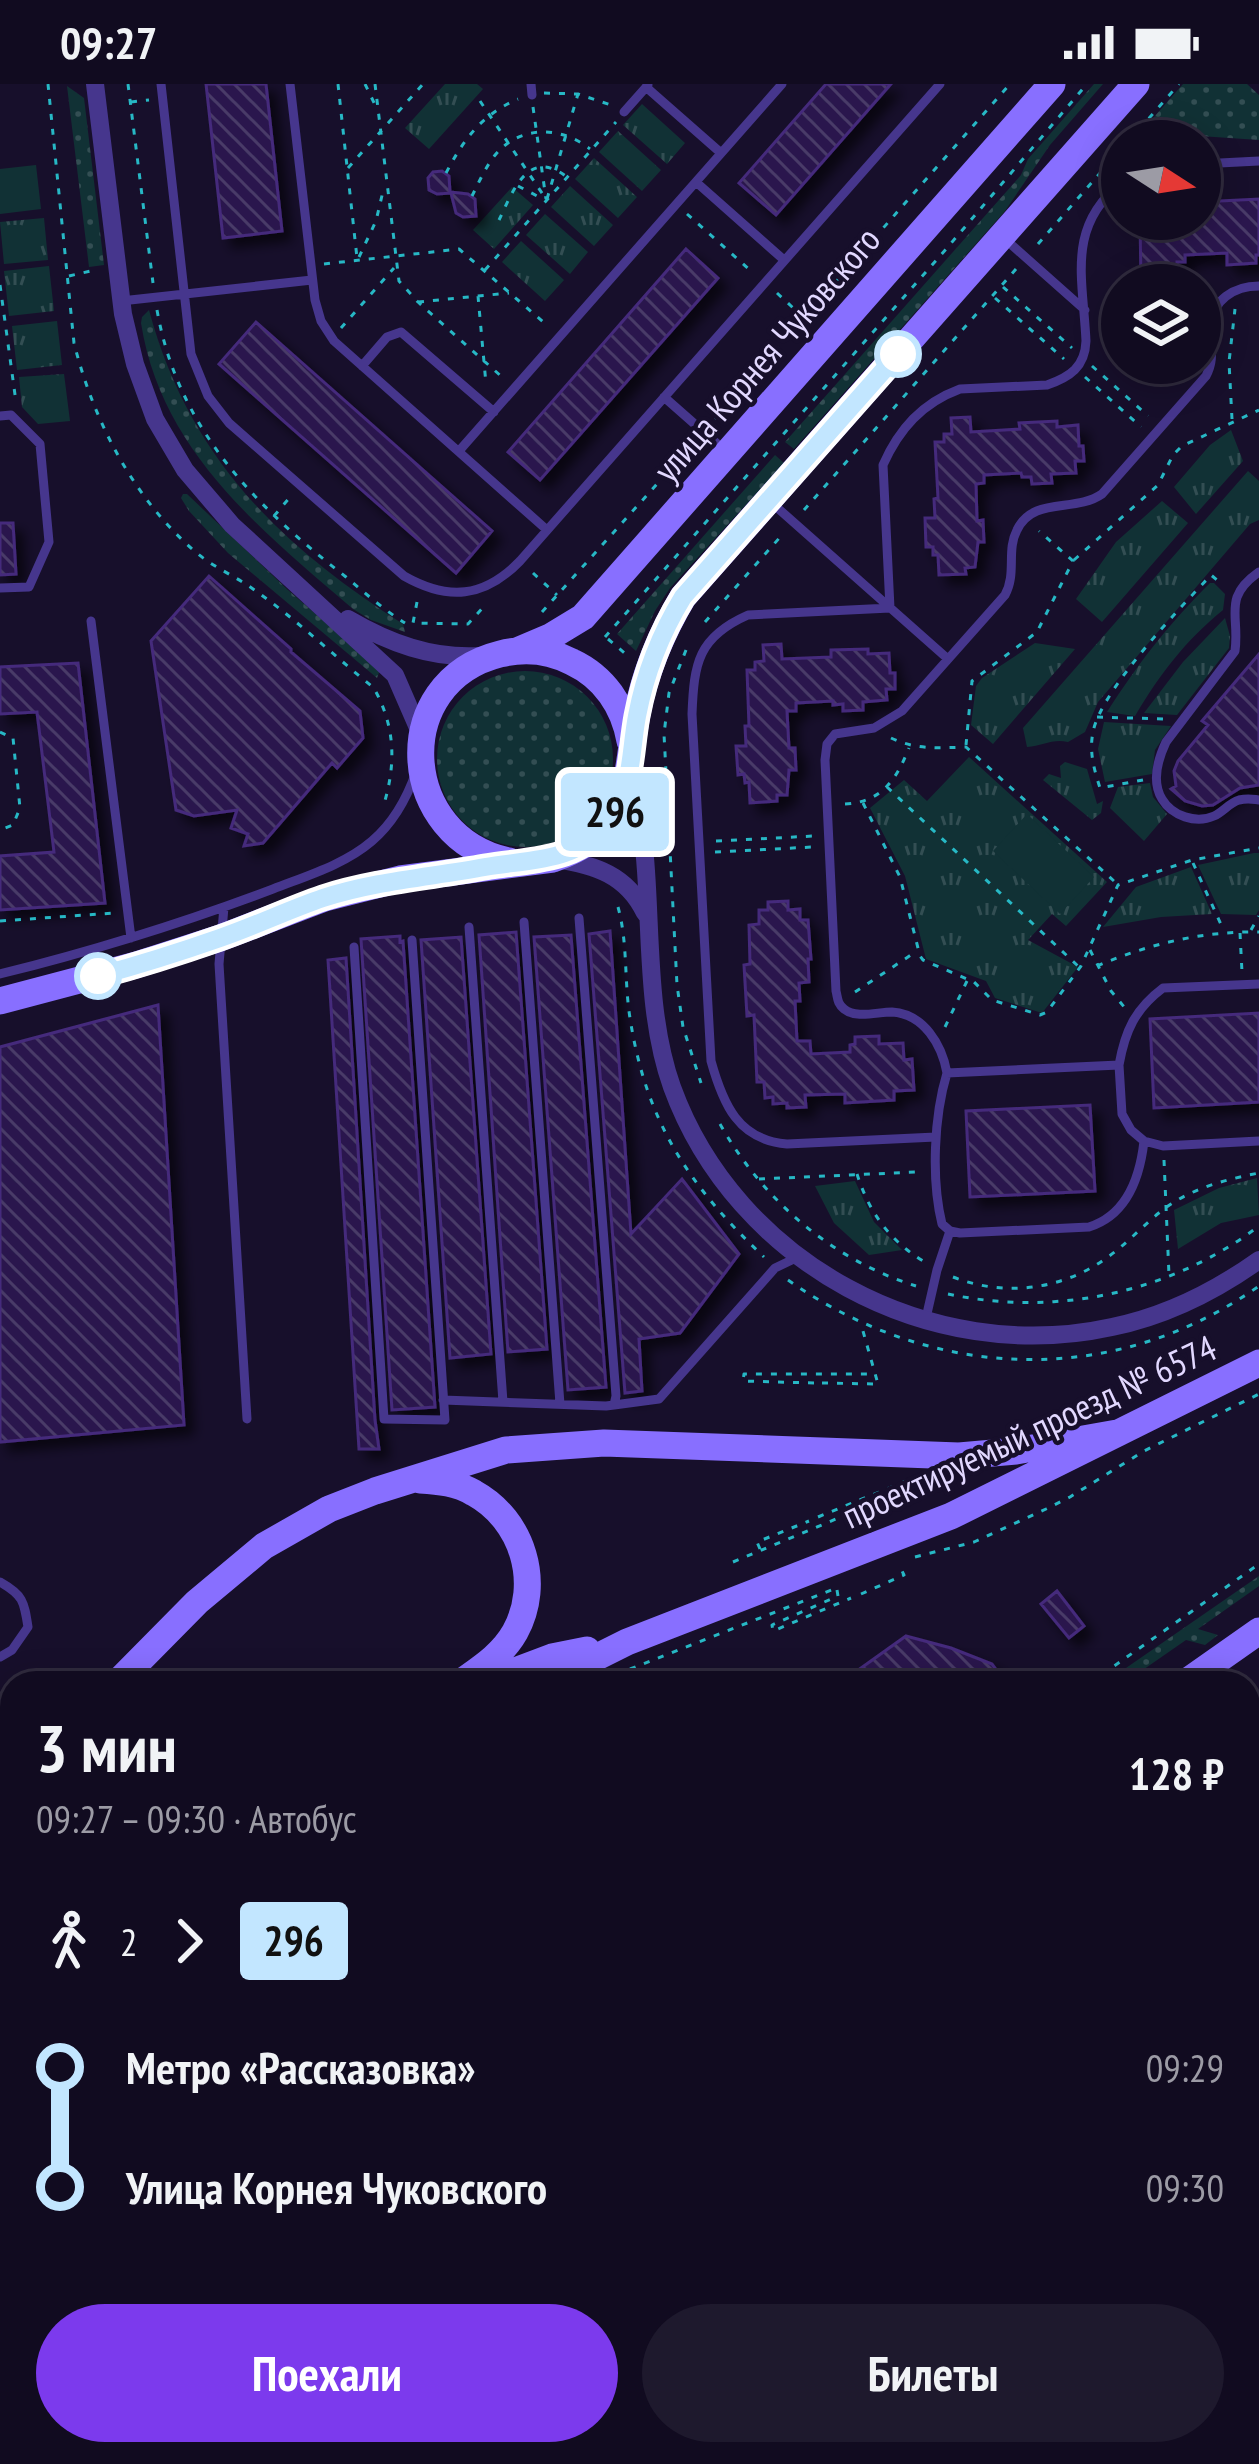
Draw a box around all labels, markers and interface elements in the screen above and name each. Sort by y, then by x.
text: 09:27 [60,13,157,71]
north arrow [1101,120,1221,240]
map controls [1101,120,1221,384]
street label: улица Корнея Чуковского [642,217,890,491]
button: layers [1101,264,1221,384]
unlabelled marker [876,332,920,376]
line badge: 296 [546,773,684,851]
text: 296 [585,784,645,839]
unlabelled marker [76,954,120,998]
street label: проектируемый проезд № 6574 [834,1324,1224,1538]
text: 3 мин [36,1705,177,1790]
text: 128 ₽ [1129,1744,1224,1802]
text: 09:27 – 09:30 · Автобус [36,1793,357,1844]
icon: walk [36,1908,102,1974]
icon: forward [156,1908,222,1974]
text: 296 [264,1913,324,1968]
text: 2 [120,1916,138,1967]
text: Метро «Рассказовка» [126,2038,475,2096]
text: 09:29 [1146,2042,1224,2093]
text: Улица Корнея Чуковского [126,2158,547,2216]
text: 09:30 [1146,2162,1224,2213]
button: Поехали [36,2304,618,2442]
button: Билеты [642,2304,1224,2442]

